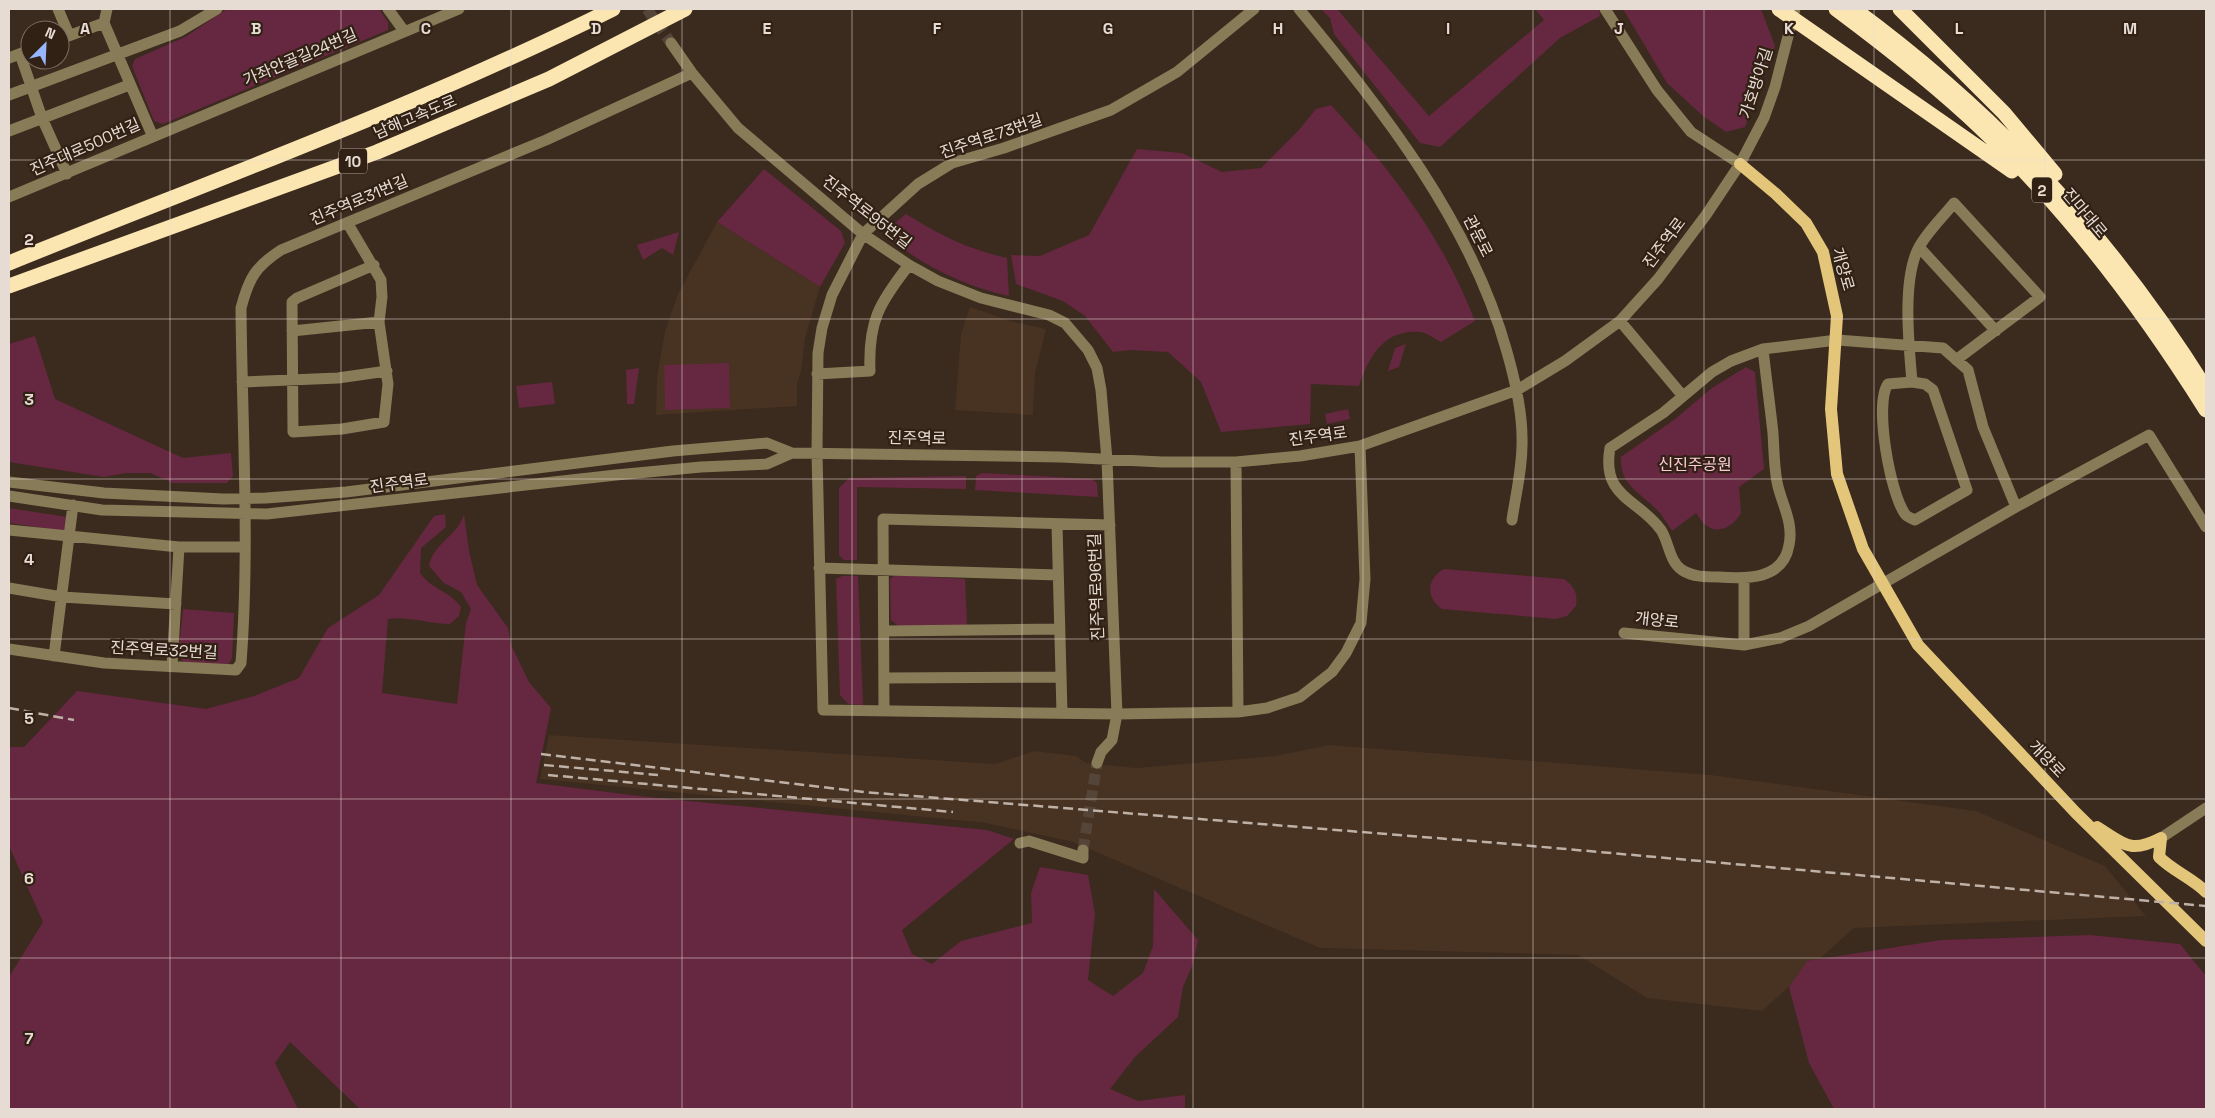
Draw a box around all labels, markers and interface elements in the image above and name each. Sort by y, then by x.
text: A [80,18,90,39]
text: B [251,18,261,39]
text: C [421,18,431,39]
text: D [591,18,601,39]
text: E [763,18,772,39]
text: F [933,18,942,39]
text: G [1103,18,1113,39]
text: H [1273,18,1283,39]
text: I [1446,18,1450,39]
text: J [1614,18,1624,39]
text: K [1784,18,1794,39]
text: L [1955,18,1964,39]
text: M [2123,18,2137,39]
north arrow [20,20,70,70]
text: N [42,23,58,43]
street label: 가좌안골길24번길 [240,23,360,91]
street label: 가호방아길 [1735,45,1777,121]
street label: 남해고속도로 [370,90,460,144]
street label: 진주역로73번길 [937,109,1045,163]
street label: 진주대로500번길 [27,113,143,181]
road number: 10 [339,148,367,174]
street label: 진주역로31번길 [307,170,411,230]
street label: 진주역로95번길 [818,171,916,253]
road number: 2 [2032,178,2052,202]
street label: 진마대로 [2058,184,2112,243]
street label: 관문로 [1459,212,1498,261]
street label: 진주역로 [1638,213,1690,273]
text: 2 [24,229,34,250]
street label: 개양로 [1827,245,1859,293]
text: 3 [24,389,34,410]
street label: 진주역로 [1287,421,1349,450]
street label: 진주역로 [887,427,947,449]
park label: 신진주공원 [1658,454,1732,475]
street label: 진주역로 [368,468,430,497]
street label: 진주역로96번길 [1084,533,1108,641]
text: 4 [24,549,34,570]
street label: 개양로 [1634,607,1680,633]
street label: 진주역로32번길 [110,637,218,663]
text: 5 [24,708,34,729]
street label: 개양로 [2024,736,2070,782]
text: 6 [24,868,34,889]
text: 7 [25,1028,34,1049]

